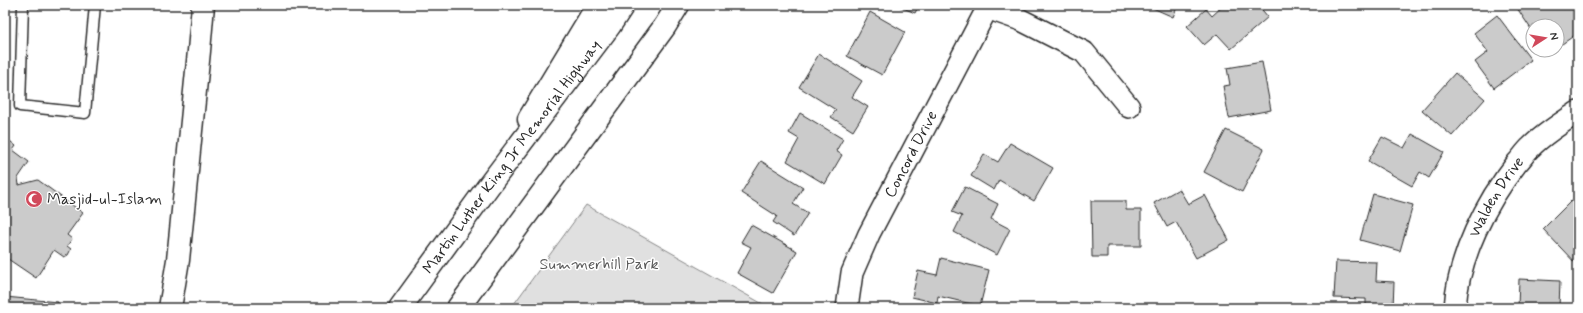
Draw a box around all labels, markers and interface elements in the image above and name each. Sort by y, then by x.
north arrow [1525,18,1565,58]
text: N [1546,31,1561,41]
street label: Martin Luther King Jr Memorial Highway [418,36,606,278]
street label: Concord Drive [879,107,942,201]
street label: Walden Drive [1464,152,1529,240]
mosque icon: Masjid-ul-Islam [24,189,44,209]
place label: Masjid-ul-Islam [47,189,162,210]
park label: Summerhill Park [540,254,658,275]

